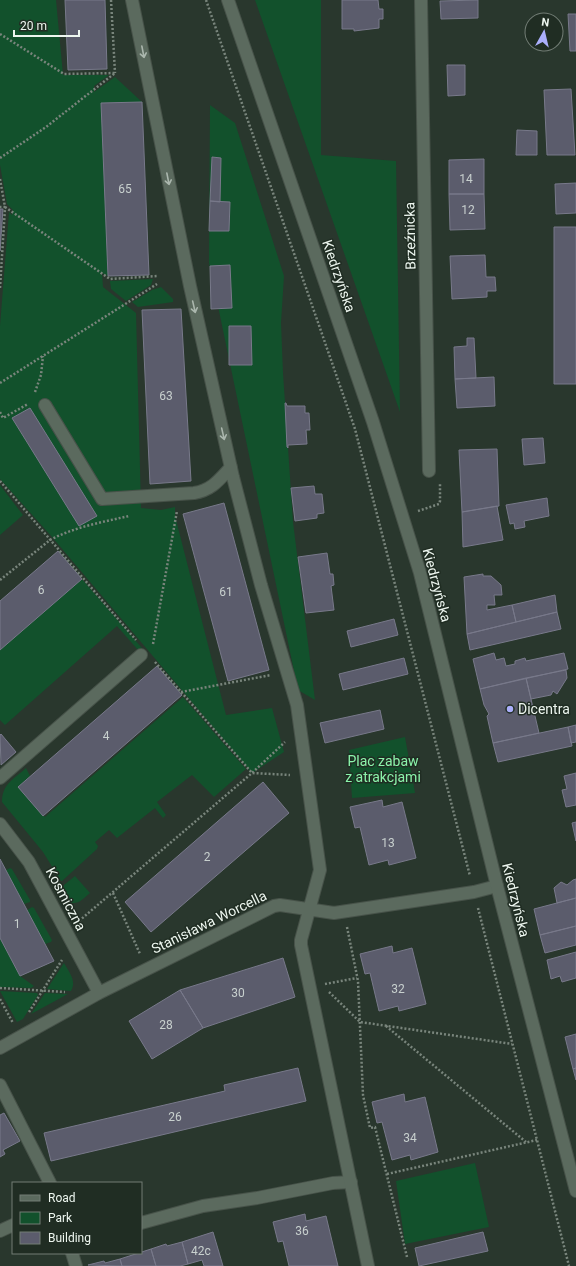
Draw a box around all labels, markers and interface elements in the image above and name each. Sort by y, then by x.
scale bar [14,12,79,38]
north arrow [524,12,564,52]
text: N [541,16,550,30]
text: 20 m [20,19,47,33]
one-way arrow [139,45,147,58]
house number: 14 [459,172,473,186]
one-way arrow [165,173,173,186]
house number: 65 [118,182,132,196]
street label: Brzeźnicka [401,202,419,270]
house number: 12 [461,203,475,217]
street label: Kiedrzyńska [319,238,359,314]
one-way arrow [191,300,199,313]
house number: 63 [159,389,173,403]
one-way arrow [220,427,228,440]
street label: Kiedrzyńska [420,546,454,624]
house number: 6 [38,583,45,597]
house number: 61 [219,585,233,599]
place label: Dicentra [518,701,570,717]
marker: Dicentra [505,704,515,714]
house number: 4 [103,729,110,743]
park label: Plac zabaw z atrakcjami [345,753,421,785]
house number: 13 [381,836,395,850]
house number: 2 [204,850,211,864]
street label: Kiedrzyńska [499,861,533,939]
street label: Kosmiczna [43,865,89,933]
street label: Stanisława Worcella [149,887,269,957]
house number: 1 [14,917,20,931]
house number: 32 [391,982,405,996]
house number: 30 [231,986,245,1000]
house number: 28 [159,1018,173,1032]
house number: 26 [168,1110,182,1124]
house number: 34 [403,1131,417,1145]
legend [12,1182,142,1254]
text: Road [48,1191,76,1205]
text: Park [48,1211,73,1225]
house number: 36 [295,1224,309,1238]
text: Building [48,1231,91,1245]
house number: 42c [191,1244,211,1258]

